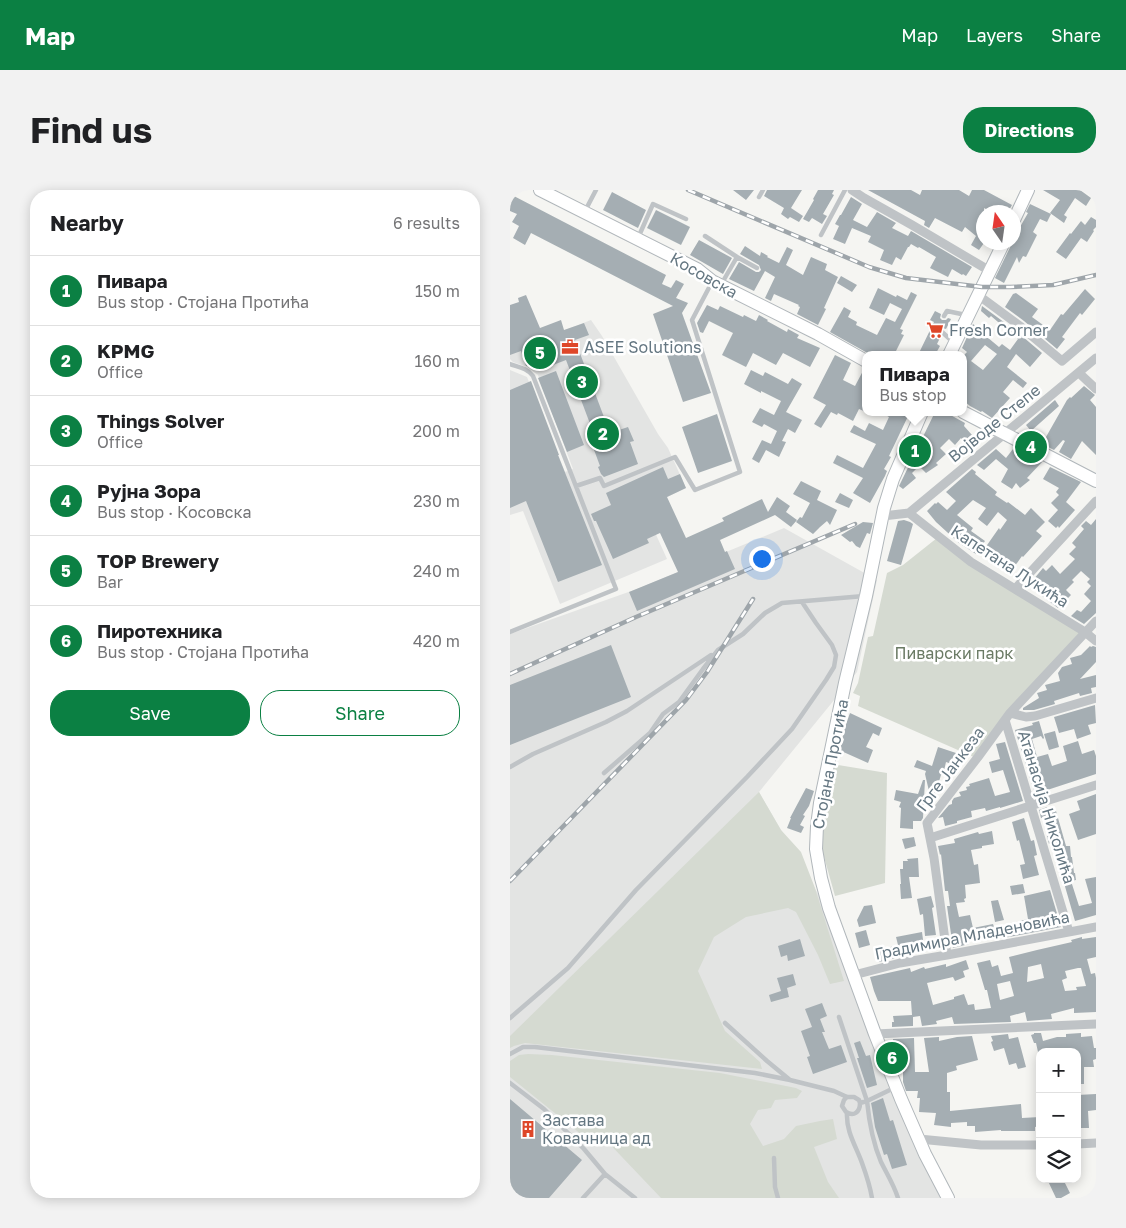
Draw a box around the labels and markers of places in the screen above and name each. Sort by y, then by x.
supermarket icon: Fresh Corner [925,320,945,340]
place label: Fresh Corner [949,320,1048,340]
pin: 5 [524,334,556,372]
office icon: ASEE Solutions [560,337,580,357]
place label: ASEE Solutions [584,337,702,357]
pin: 3 [566,363,598,401]
pin: 2 [587,415,619,453]
pin: 4 [1015,428,1047,466]
pin: 1 [899,432,931,470]
pin: 6 [876,1039,908,1077]
place label: Застава Ковачница ад [542,1110,651,1148]
building icon: Застава Ковачница ад [518,1119,538,1139]

